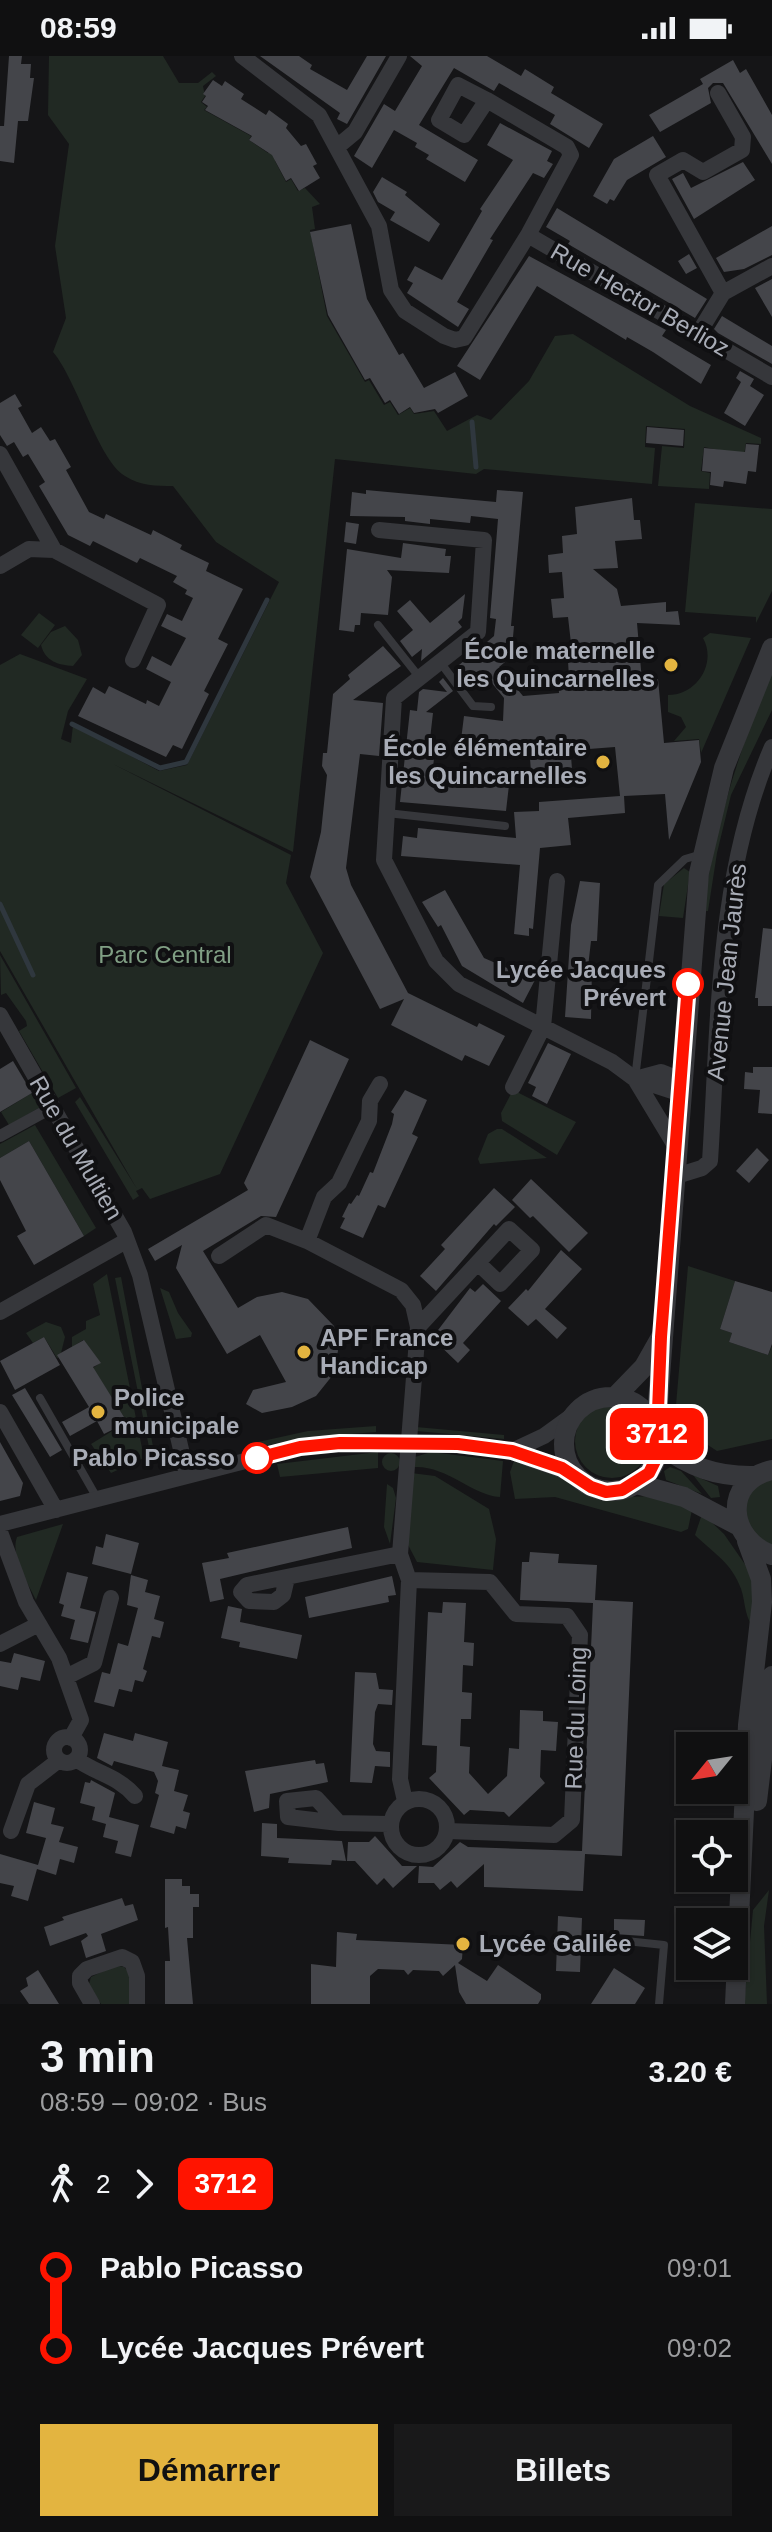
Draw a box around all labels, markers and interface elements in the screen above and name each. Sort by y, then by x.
text: 08:59 [40,11,117,44]
street label: Rue Hector Berlioz [546,238,734,362]
place label: École maternelle les Quincarnelles [456,637,655,692]
marker: École maternelle les Quincarnelles [662,656,680,674]
place label: École élémentaire les Quincarnelles [383,734,587,789]
marker: École élémentaire les Quincarnelles [594,753,612,771]
street label: Avenue Jean Jaurès [702,862,751,1082]
park label: Parc Central [98,941,232,968]
place label: Lycée Jacques Prévert [496,956,666,1011]
marker: Lycée Jacques Prévert [673,969,703,999]
street label: Rue du Multien [24,1071,128,1224]
place label: APF France Handicap [320,1324,453,1379]
marker: APF France Handicap [295,1343,313,1361]
place label: Police municipale [114,1384,239,1439]
marker: Police municipale [89,1403,107,1421]
line badge: 3712 [601,1408,713,1460]
text: 3712 [626,1418,688,1449]
marker: Pablo Picasso [242,1443,272,1473]
place label: Pablo Picasso [72,1444,235,1471]
street label: Rue du Loing [560,1646,591,1790]
north arrow [676,1732,748,1804]
map controls [676,1732,748,1980]
button: locate [676,1820,748,1892]
button: layers [676,1908,748,1980]
place label: Lycée Galilée [479,1930,632,1957]
marker: Lycée Galilée [454,1935,472,1953]
text: 3 min [40,2032,155,2081]
text: 3.20 € [649,2055,732,2088]
text: 08:59 – 09:02 · Bus [40,2087,267,2117]
icon: walk [40,2162,84,2206]
icon: forward [122,2162,166,2206]
text: 3712 [194,2168,257,2199]
text: 2 [96,2169,110,2199]
text: Pablo Picasso [100,2251,303,2284]
text: 09:01 [667,2253,732,2283]
text: Lycée Jacques Prévert [100,2331,424,2364]
text: 09:02 [667,2333,732,2363]
button: Démarrer [40,2424,378,2516]
button: Billets [394,2424,732,2516]

